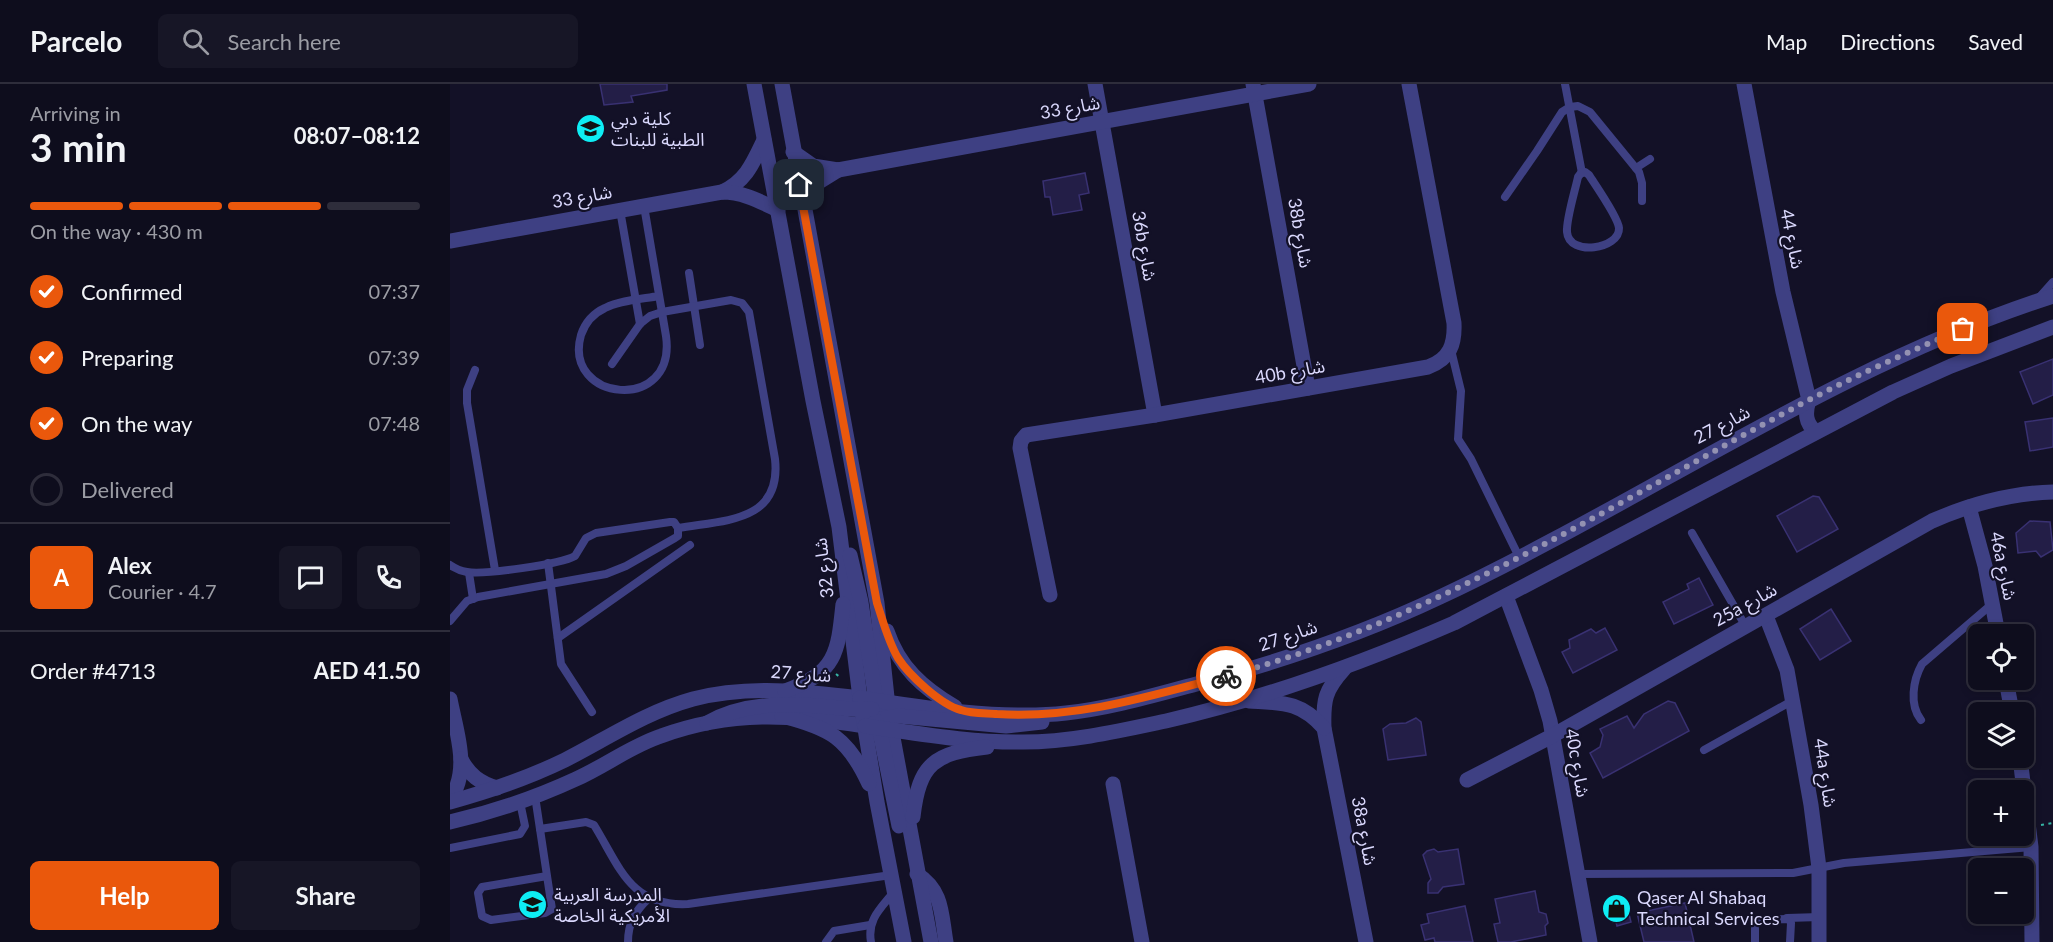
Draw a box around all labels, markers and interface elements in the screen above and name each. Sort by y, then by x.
search box [158,14,578,68]
text: Parcelo [30,24,122,58]
icon: search [179,25,212,58]
text: Search here [227,28,341,55]
text: Map [1766,29,1807,54]
text: Directions [1840,29,1935,54]
text: Saved [1968,29,2023,54]
street label: شارع 33 [1038,91,1102,127]
text: Arriving in [30,101,121,125]
place label: كلية دبي الطبية للبنات [611,107,705,150]
school or university icon: كلية دبي الطبية للبنات [574,113,606,145]
text: 08:07–08:12 [294,122,420,149]
text: 3 min [30,124,127,170]
pin [773,159,824,210]
icon: home [782,168,815,201]
street label: شارع 33 [550,180,614,216]
street label: 38b شارع [1280,196,1318,270]
street label: شارع 44 [1772,207,1810,271]
street label: 36b شارع [1124,209,1162,283]
text: On the way · 430 m [30,219,203,243]
icon: check [30,275,63,308]
text: Confirmed [81,278,183,305]
text: 07:37 [369,279,420,303]
pin [1937,303,1988,354]
icon: bag [1946,312,1979,345]
icon: check [30,341,63,374]
text: Preparing [81,344,173,371]
text: 07:39 [369,345,420,369]
street label: 40b شارع [1253,354,1327,392]
street label: شارع 27 [1690,400,1755,452]
icon: check [30,407,63,440]
text: On the way [81,410,192,437]
text: 07:48 [369,411,420,435]
text: Delivered [81,476,174,503]
street label: 46a شارع [1982,529,2022,603]
street label: شارع 32 [808,536,842,600]
button: chat [279,546,342,609]
button: phone [357,546,420,609]
text: Alex [108,552,152,579]
text: A [54,564,69,591]
street label: 25a شارع [1709,578,1782,634]
text: Courier · 4.7 [108,579,217,603]
street label: شارع 27 [1255,615,1321,659]
map controls [1968,624,2034,924]
button: locate [1968,624,2034,690]
courier [1196,646,1256,706]
text: Order #4713 [30,657,156,684]
text: AED 41.50 [314,657,420,684]
street label: شارع 27 [770,660,832,690]
icon: bike [1210,660,1243,693]
button: layers [1968,702,2034,768]
street label: 40c شارع [1557,727,1595,799]
street label: 44a شارع [1806,737,1842,810]
button: + [1968,780,2034,846]
street label: 38a شارع [1344,795,1382,868]
button: − [1968,858,2034,924]
button: Help [30,861,219,930]
button: Share [231,861,420,930]
place label: المدرسة العربية الأمريكية الخاصة [554,883,670,927]
place label: Qaser Al Shabaq Technical Services [1637,886,1780,929]
school or university icon: المدرسة العربية الأمريكية الخاصة [517,889,549,921]
shop icon: Qaser Al Shabaq Technical Services [1600,892,1632,924]

